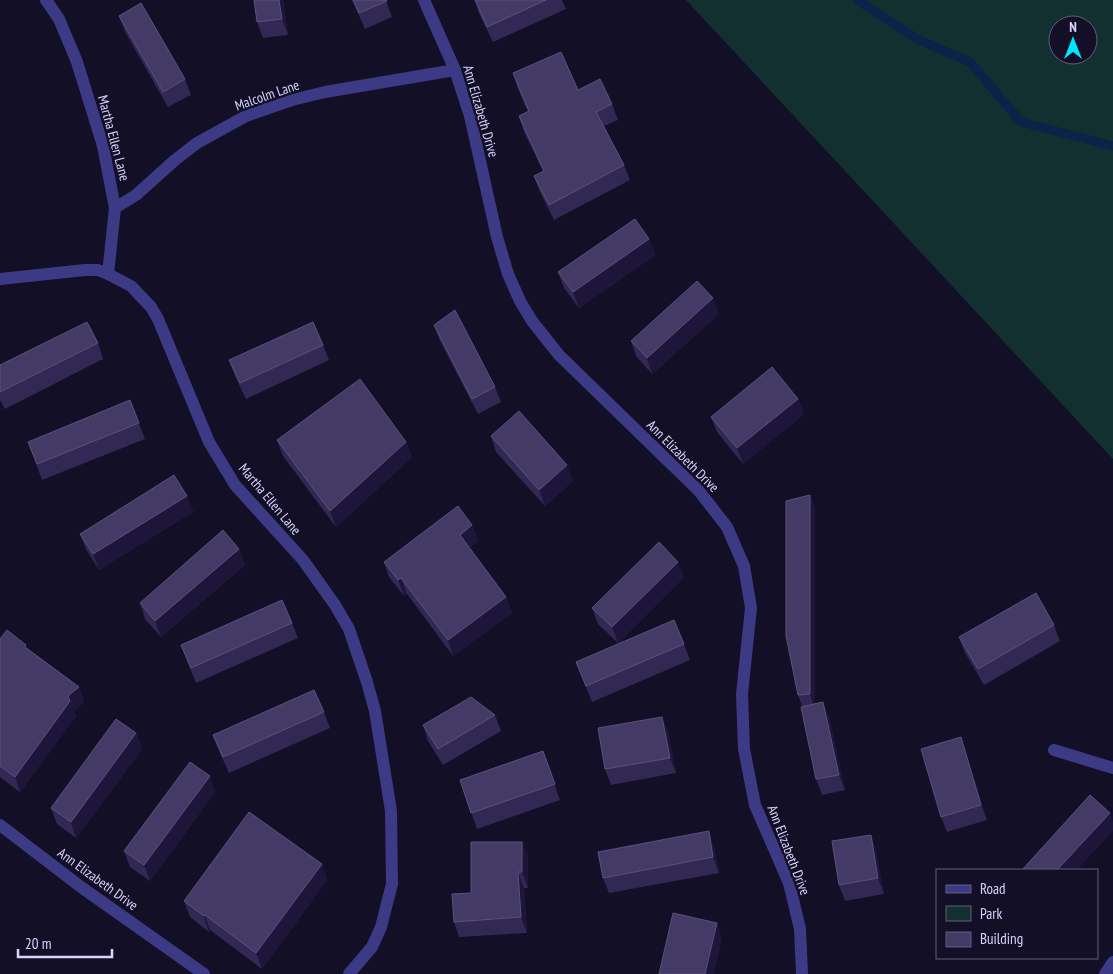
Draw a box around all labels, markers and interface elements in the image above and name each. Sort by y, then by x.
north arrow [1048,15,1098,65]
text: N [1069,18,1077,36]
street label: Ann Elizabeth Drive [459,63,503,159]
street label: Malcolm Lane [232,76,302,114]
street label: Martha Ellen Lane [94,93,134,183]
street label: Ann Elizabeth Drive [643,416,723,496]
street label: Martha Ellen Lane [235,460,305,539]
street label: Ann Elizabeth Drive [764,802,815,898]
street label: Ann Elizabeth Drive [54,844,142,914]
legend [936,869,1098,959]
text: Road [980,879,1006,898]
text: Park [980,904,1002,923]
scale bar [18,926,111,958]
text: Building [980,929,1023,948]
text: 20 m [25,934,51,953]

